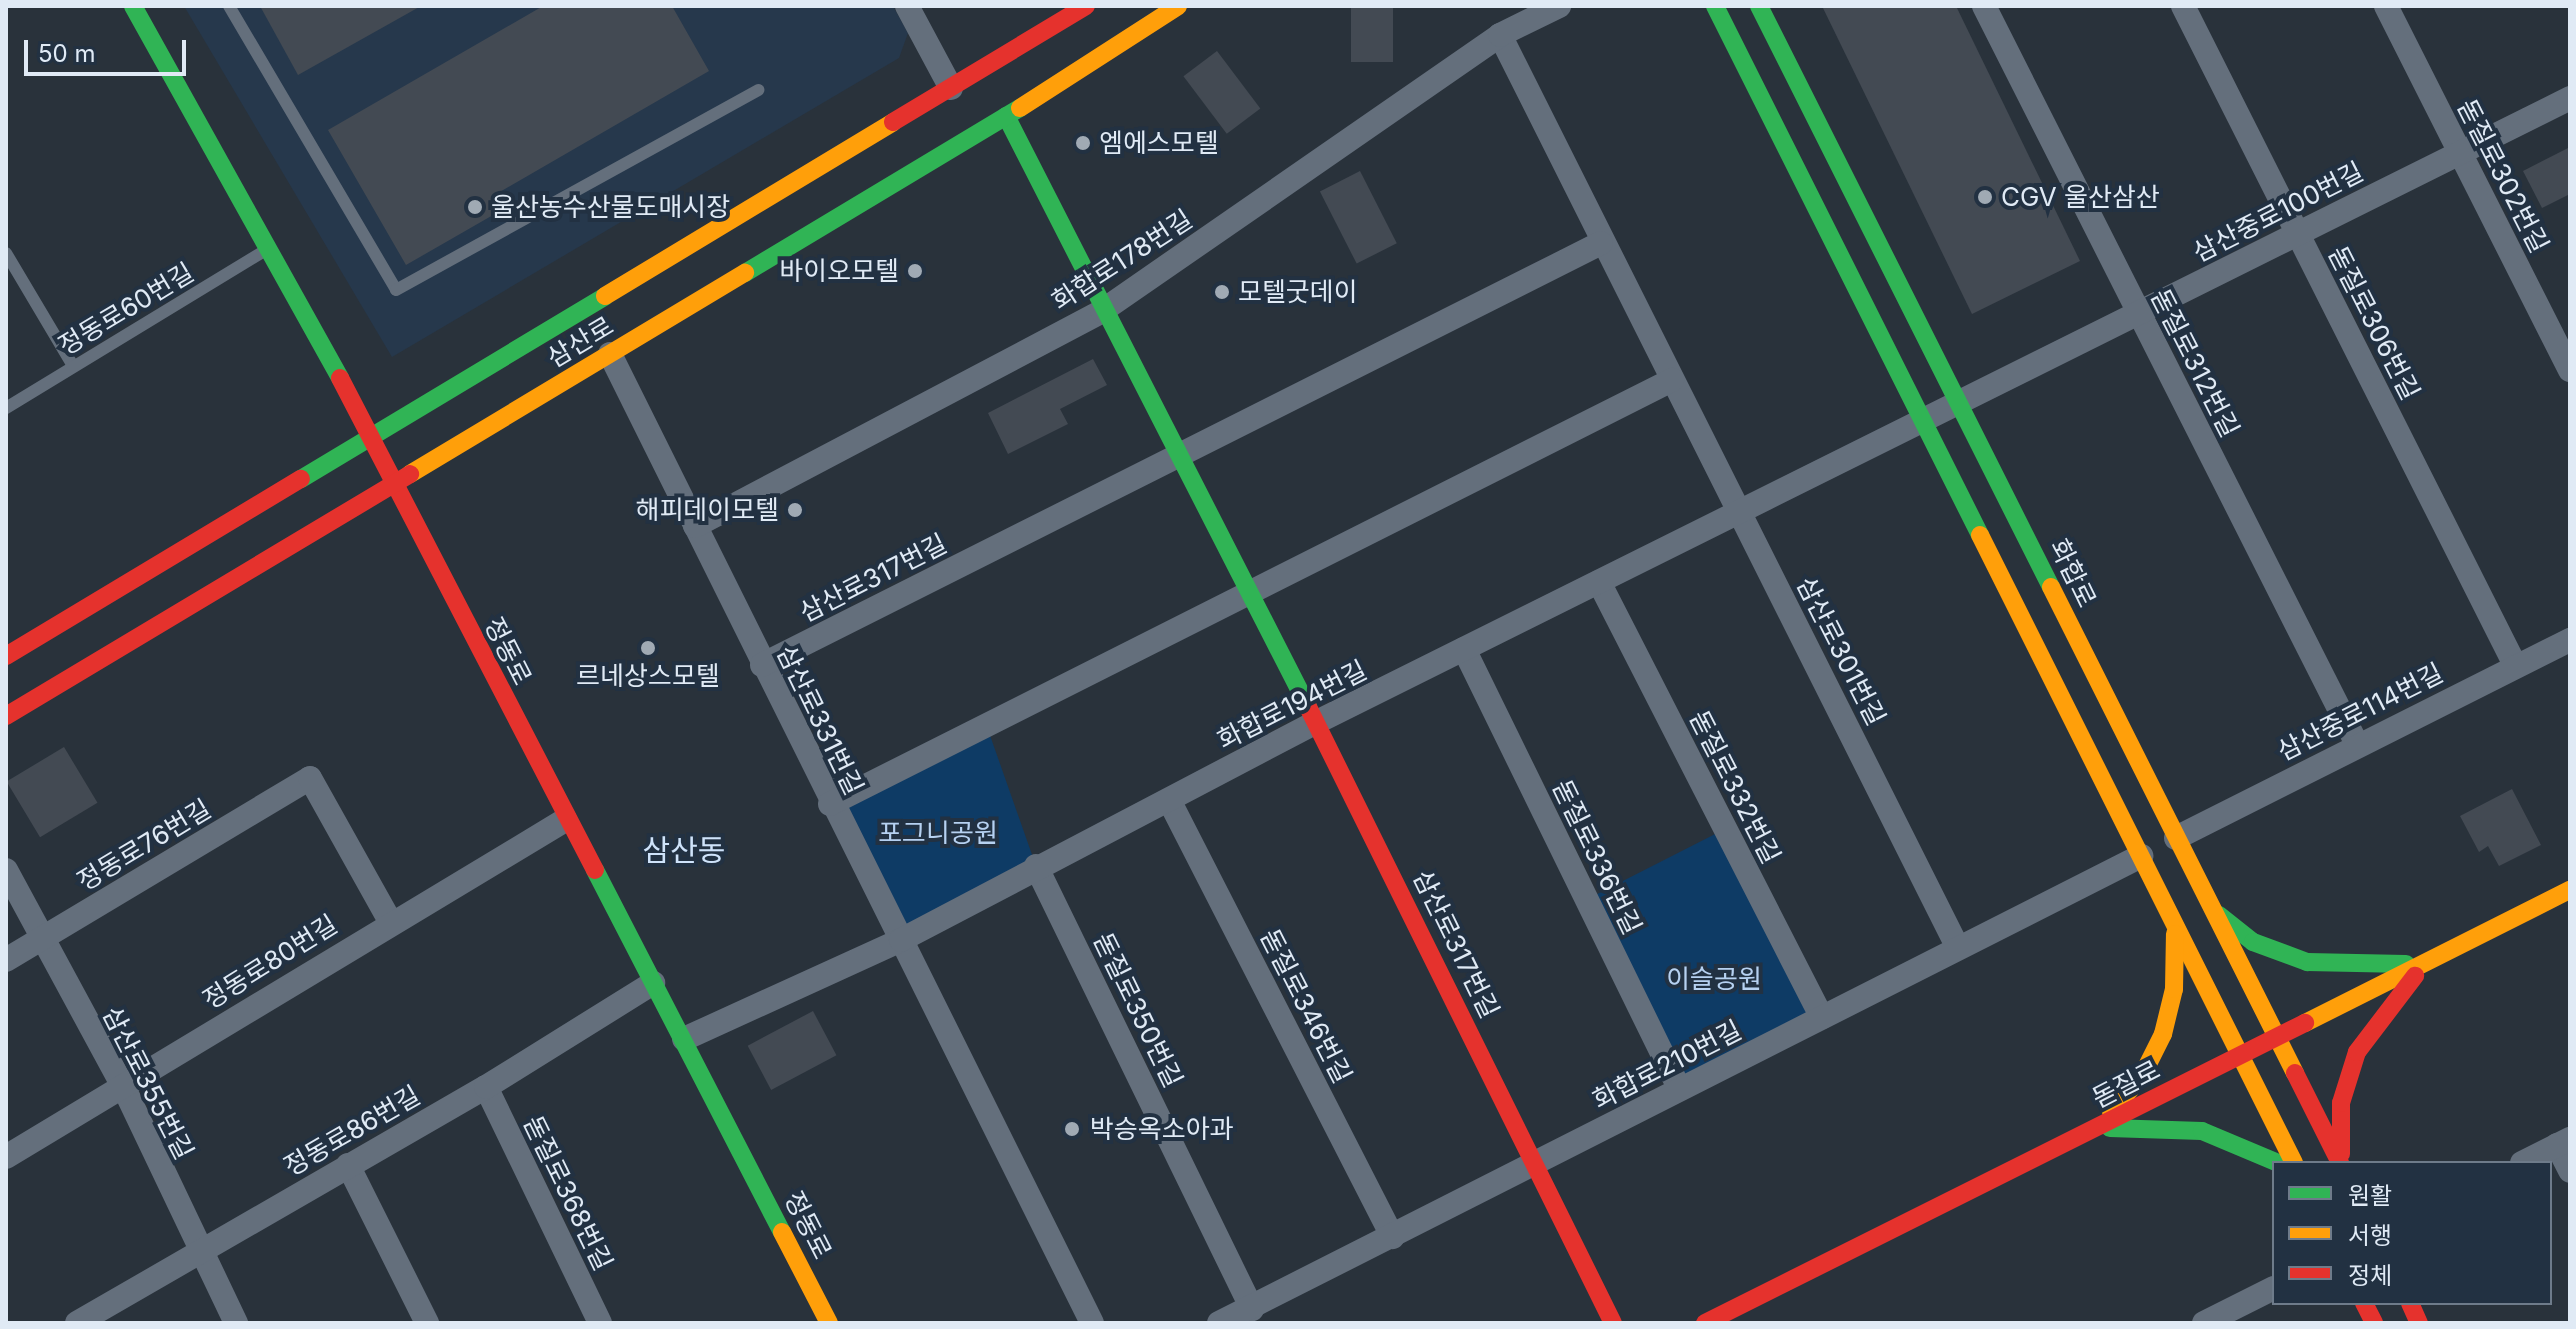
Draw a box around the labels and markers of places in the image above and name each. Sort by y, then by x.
place label: 엠에스모텔 [1099,127,1219,159]
marker: 엠에스모텔 [1074,134,1092,152]
place label: CGV 울산삼산 [2001,181,2160,213]
marker: CGV 울산삼산 [1976,188,1994,206]
place label: 울산농수산물도매시장 [491,191,730,223]
marker: 울산농수산물도매시장 [466,198,484,216]
place label: 바이오모텔 [779,255,899,287]
marker: 바이오모텔 [906,262,924,280]
place label: 모텔굿데이 [1238,276,1358,308]
marker: 모텔굿데이 [1213,283,1231,301]
place label: 해피데이모텔 [635,494,779,526]
marker: 해피데이모텔 [786,501,804,519]
marker: 르네상스모텔 [639,639,657,657]
place label: 르네상스모텔 [576,660,720,692]
place label: 박승옥소아과 [1090,1113,1234,1145]
marker: 박승옥소아과 [1061,1118,1083,1140]

